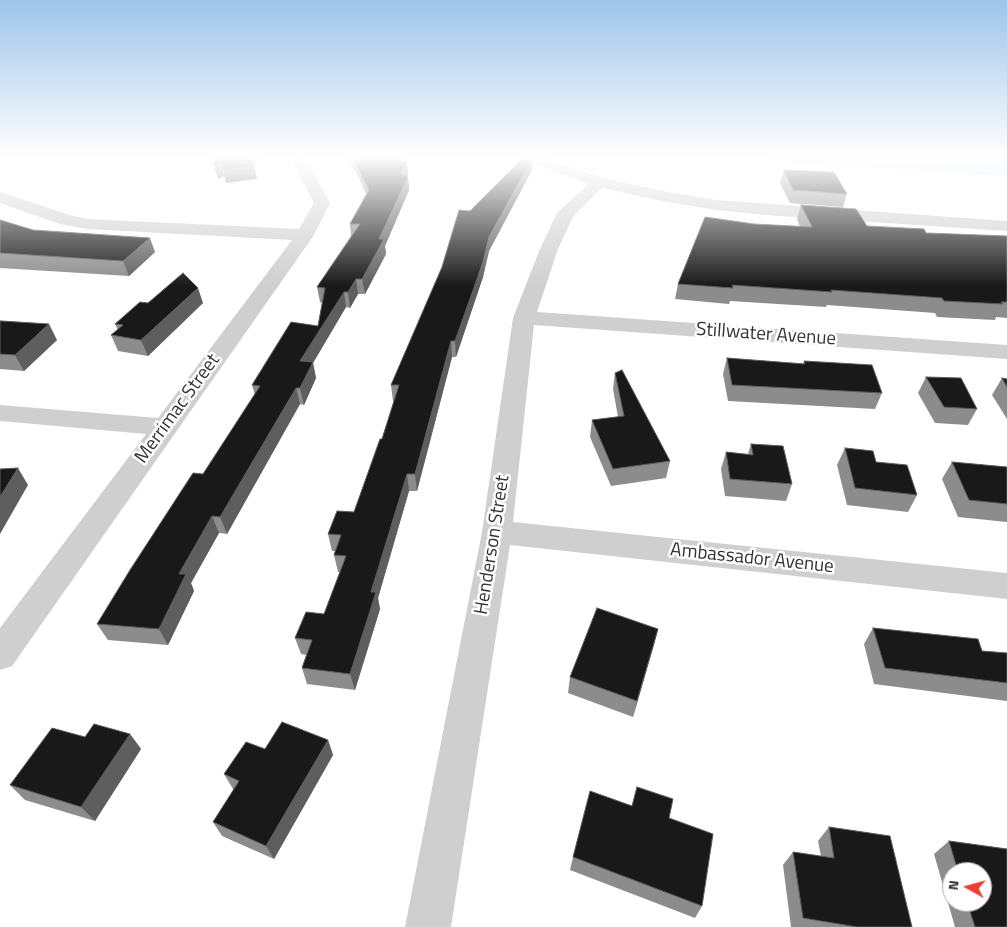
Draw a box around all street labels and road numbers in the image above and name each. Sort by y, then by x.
street label: Stillwater Avenue [695,319,837,351]
street label: Merrimac Street [131,350,225,468]
street label: Henderson Street [471,474,515,616]
street label: Ambassador Avenue [669,539,835,579]

